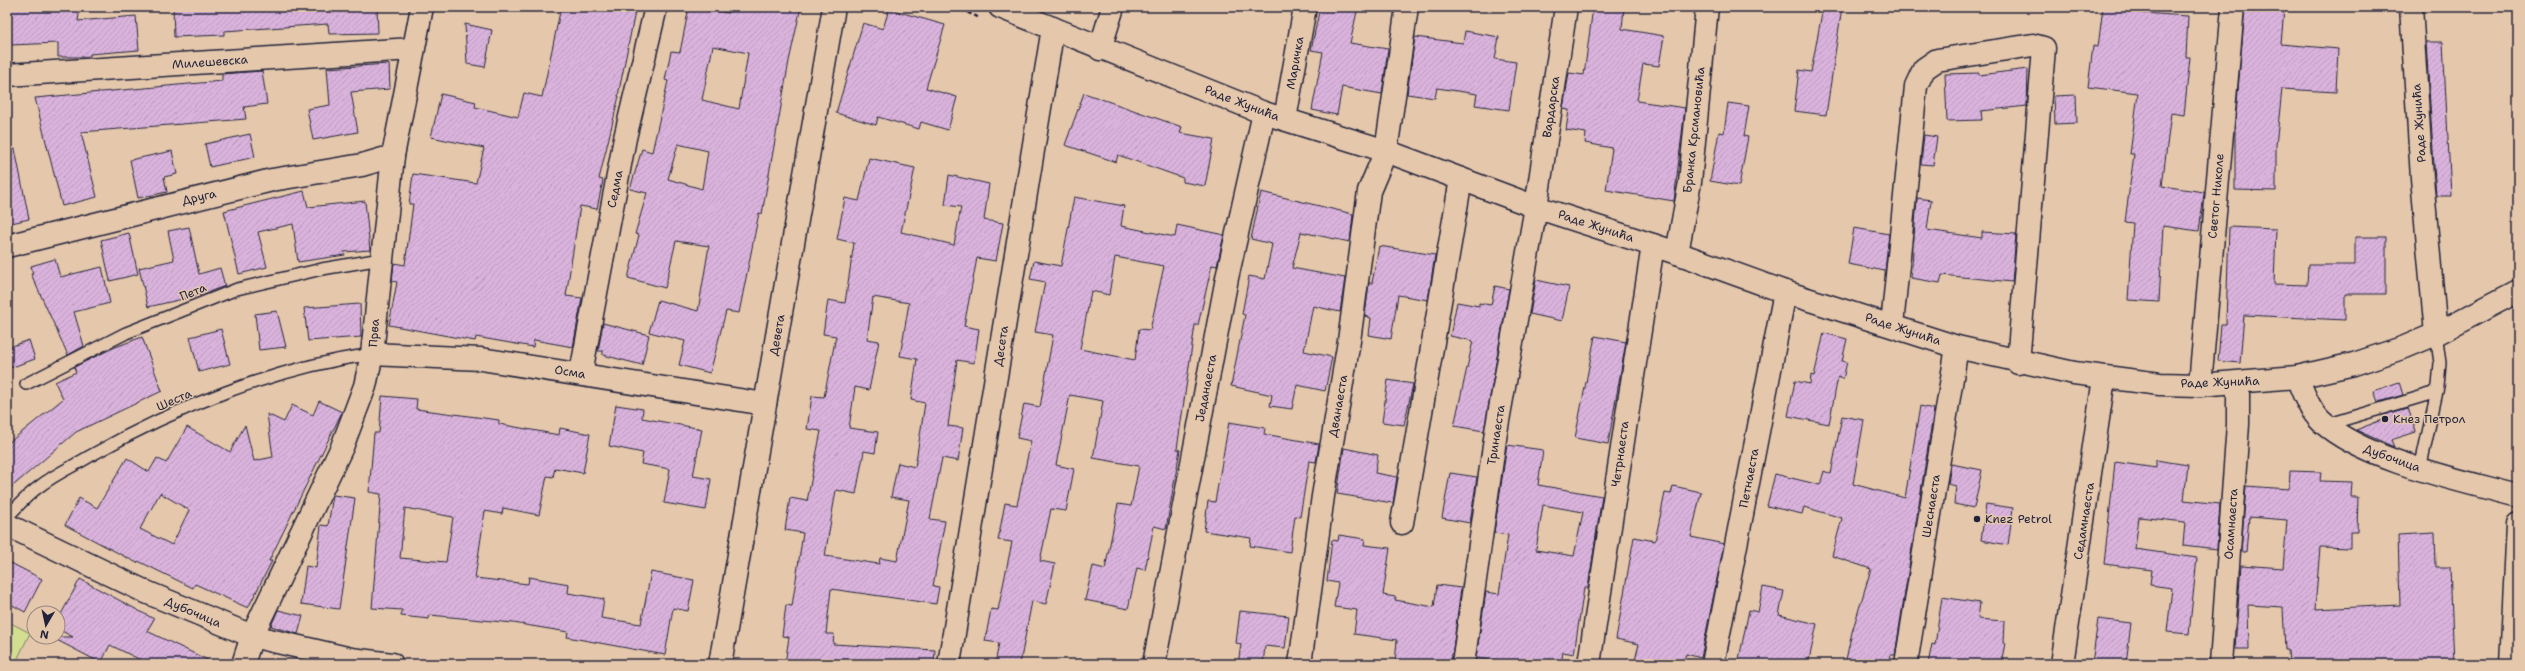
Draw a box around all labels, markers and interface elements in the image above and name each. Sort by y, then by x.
street label: Маричка [1282,35,1308,91]
street label: Милешевска [171,51,249,73]
street label: Бранка Крсмановића [1679,65,1709,194]
street label: Вардарска [1539,75,1563,139]
street label: Раде Жунића [1202,81,1282,125]
street label: Раде Жунића [2408,82,2430,163]
street label: Светог Николе [2204,152,2228,239]
street label: Седма [604,168,627,209]
street label: Друга [180,185,218,209]
street label: Раде Жунића [1556,206,1637,246]
street label: Пета [177,279,209,305]
street label: Раде Жунића [1863,309,1944,349]
street label: Девета [766,313,789,357]
street label: Прва [365,318,383,348]
street label: Десета [990,324,1012,367]
street label: Једанаеста [1192,352,1220,423]
street label: Осма [553,362,587,382]
street label: Дванаеста [1325,373,1351,438]
street label: Раде Жунића [2180,373,2260,391]
street label: Шеста [154,385,195,415]
street label: Тринаеста [1483,403,1509,466]
place label: Кнез Петрол [2393,411,2466,427]
marker: Кнез Петрол [2380,414,2390,424]
street label: Четрнаеста [1607,419,1633,488]
street label: Дубочица [2361,440,2423,476]
street label: Петнаеста [1735,446,1763,509]
street label: Шеснаеста [1918,473,1944,539]
street label: Седамнаеста [2070,481,2098,561]
street label: Осамнаеста [2221,487,2242,560]
place label: Knez Petrol [1985,511,2052,527]
marker: Knez Petrol [1972,514,1982,524]
street label: Дубочица [163,593,224,631]
north arrow [26,605,66,645]
text: N [39,626,50,642]

